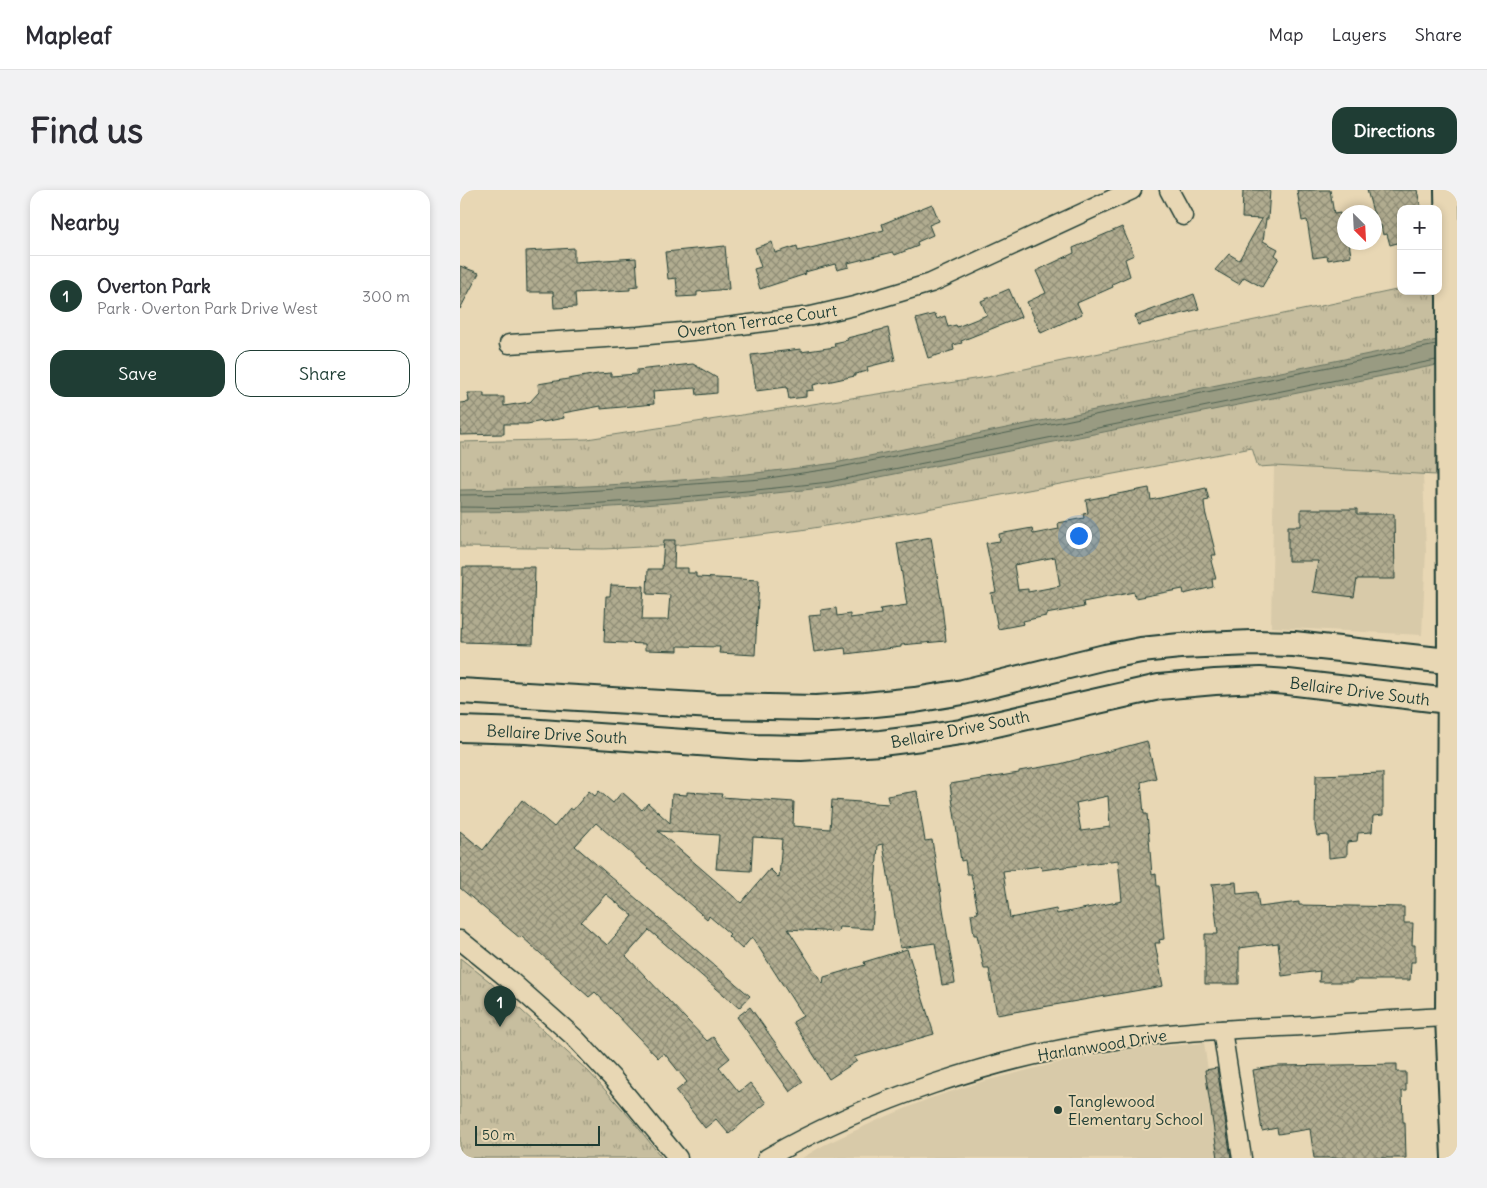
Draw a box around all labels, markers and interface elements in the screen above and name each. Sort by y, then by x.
text: Mapleaf [25,20,112,50]
text: Map [1268,23,1303,46]
text: Layers [1331,23,1387,46]
text: Share [1415,23,1462,46]
button: Directions [1332,107,1457,154]
text: Find us [30,108,143,152]
north arrow [1337,205,1382,250]
map controls [1397,205,1442,295]
button: + [1397,205,1442,250]
text: Nearby [50,209,120,236]
button: − [1397,250,1442,295]
text: Overton Park [97,274,211,298]
text: 1 [63,286,69,306]
text: 300 m [362,286,410,306]
text: Park · Overton Park Drive West [97,298,318,318]
street label: Overton Terrace Court [676,300,839,342]
button: Save [50,350,225,397]
button: Share [235,350,410,397]
your location [1066,523,1092,549]
street label: Bellaire Drive South [1289,672,1431,710]
street label: Bellaire Drive South [889,706,1031,752]
street label: Bellaire Drive South [486,720,628,748]
pin: 1 [484,986,516,1027]
street label: Harlanwood Drive [1036,1025,1168,1065]
place label: Tanglewood Elementary School [1068,1091,1203,1129]
marker: Tanglewood Elementary School [1052,1104,1064,1116]
scale bar [475,1123,600,1146]
text: 50 m [482,1126,515,1144]

